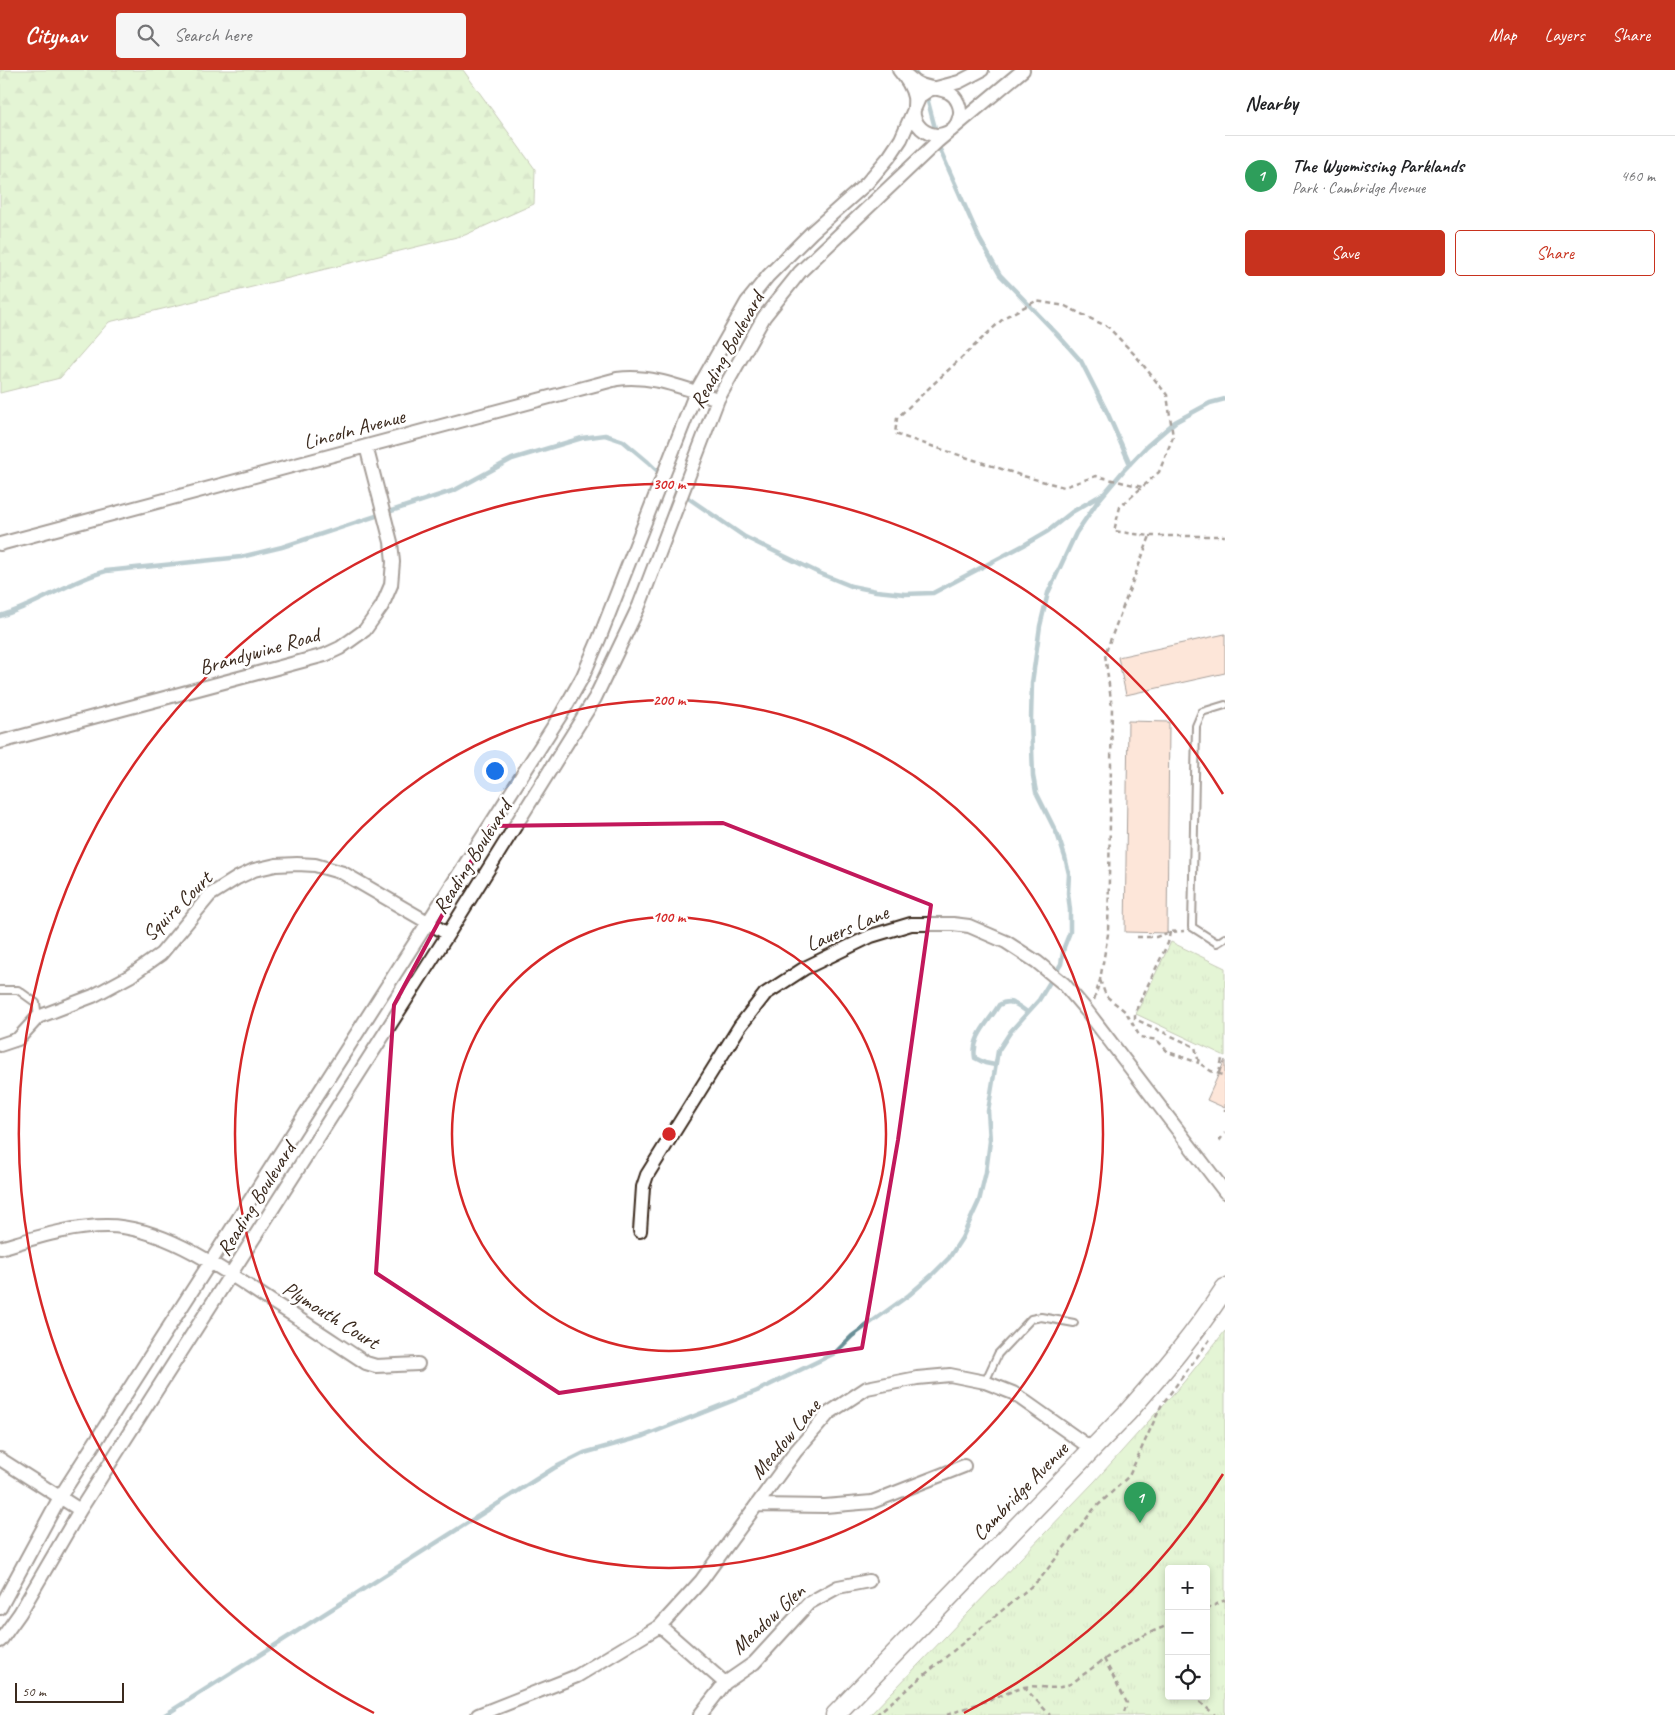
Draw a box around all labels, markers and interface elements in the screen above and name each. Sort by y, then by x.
search box [116,13,466,58]
text: Citynav [25,20,86,50]
icon: search [134,21,162,49]
text: Search here [174,23,251,47]
text: Map [1489,24,1517,46]
text: Layers [1545,24,1584,46]
text: Share [1612,24,1650,46]
text: Nearby [1245,90,1298,116]
text: The Wyomissing Parklands [1292,154,1464,178]
text: 1 [1257,166,1265,186]
text: 460 m [1621,166,1655,186]
text: Park · Cambridge Avenue [1292,178,1425,198]
button: Save [1245,230,1445,276]
button: Share [1455,230,1655,276]
street label: Reading Boulevard [684,284,771,413]
street label: Lincoln Avenue [301,403,409,455]
text: 300 m [653,475,687,494]
street label: Brandywine Road [196,620,326,681]
text: 200 m [653,691,687,710]
your location [482,758,508,784]
street label: Reading Boulevard [427,792,519,919]
street label: Squire Court [137,864,219,946]
street label: Lauers Lane [802,899,893,957]
text: 100 m [653,908,687,927]
centre of rings [660,1125,678,1143]
street label: Reading Boulevard [211,1134,303,1261]
street label: Plymouth Court [278,1275,386,1356]
street label: Meadow Lane [744,1393,827,1484]
street label: Cambridge Avenue [966,1435,1074,1546]
pin: 1 [1124,1482,1156,1523]
map controls [1165,1565,1210,1700]
button: + [1165,1565,1210,1610]
street label: Meadow Glen [725,1578,811,1660]
button: − [1165,1610,1210,1655]
button: locate [1165,1655,1210,1700]
scale bar [15,1680,124,1703]
text: 50 m [22,1683,46,1700]

